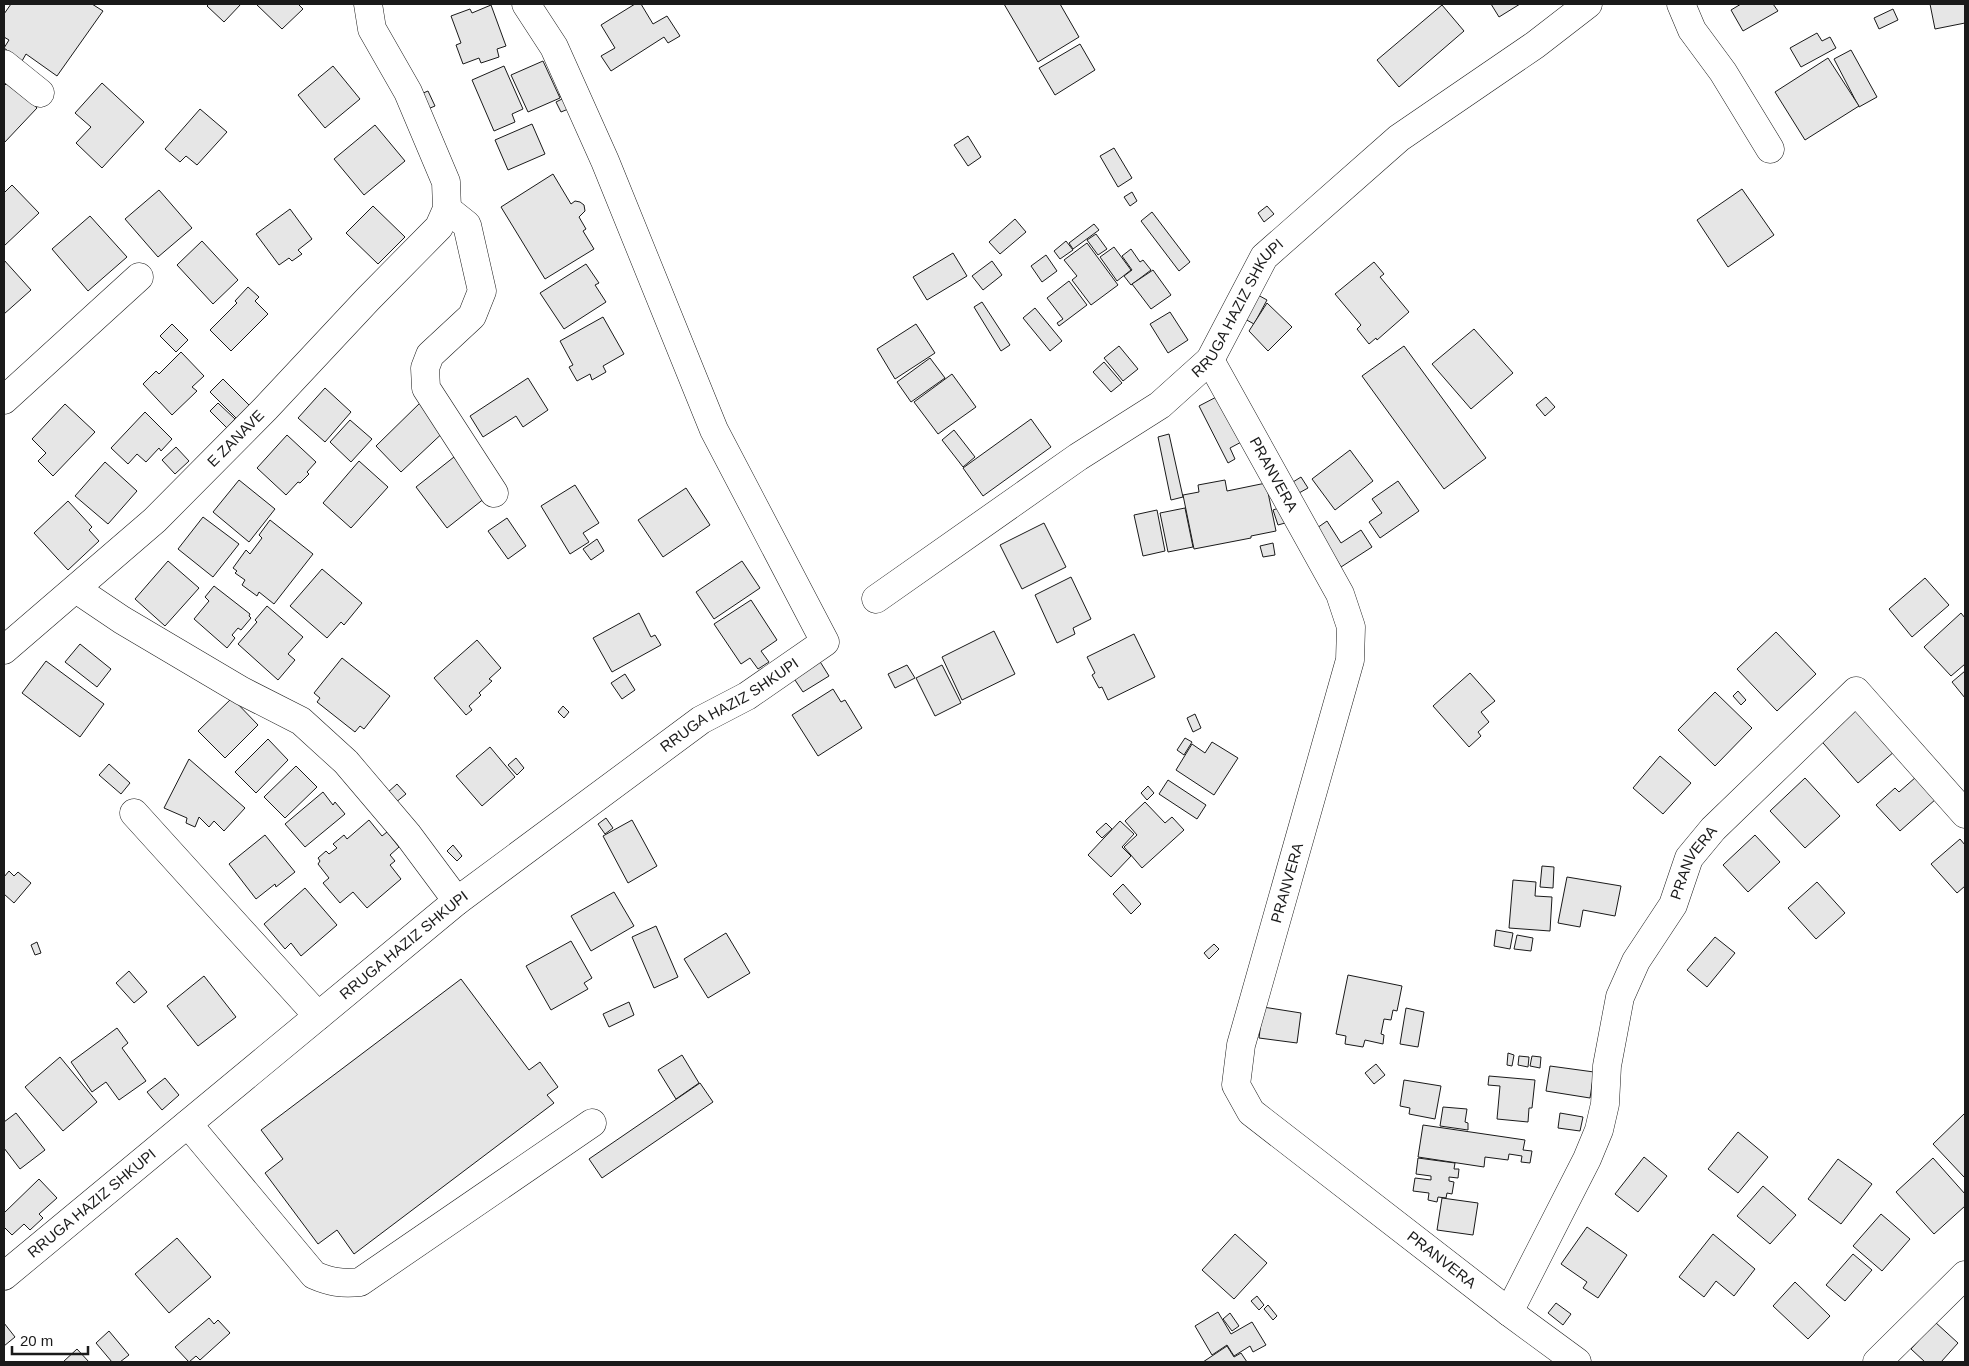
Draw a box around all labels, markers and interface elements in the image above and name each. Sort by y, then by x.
street label: RRUGA HAZIZ SHKUPI [1188,235,1286,381]
street label: E ZANAVE [204,406,267,470]
street label: PRANVERA [1247,434,1302,515]
street label: RRUGA HAZIZ SHKUPI [657,654,801,755]
street label: PRANVERA [1666,822,1720,902]
street label: PRANVERA [1267,841,1306,925]
street label: RRUGA HAZIZ SHKUPI [336,887,471,1003]
street label: RRUGA HAZIZ SHKUPI [24,1145,159,1261]
street label: PRANVERA [1404,1227,1480,1291]
scale bar [12,1324,89,1356]
text: 20 m [20,1332,53,1349]

